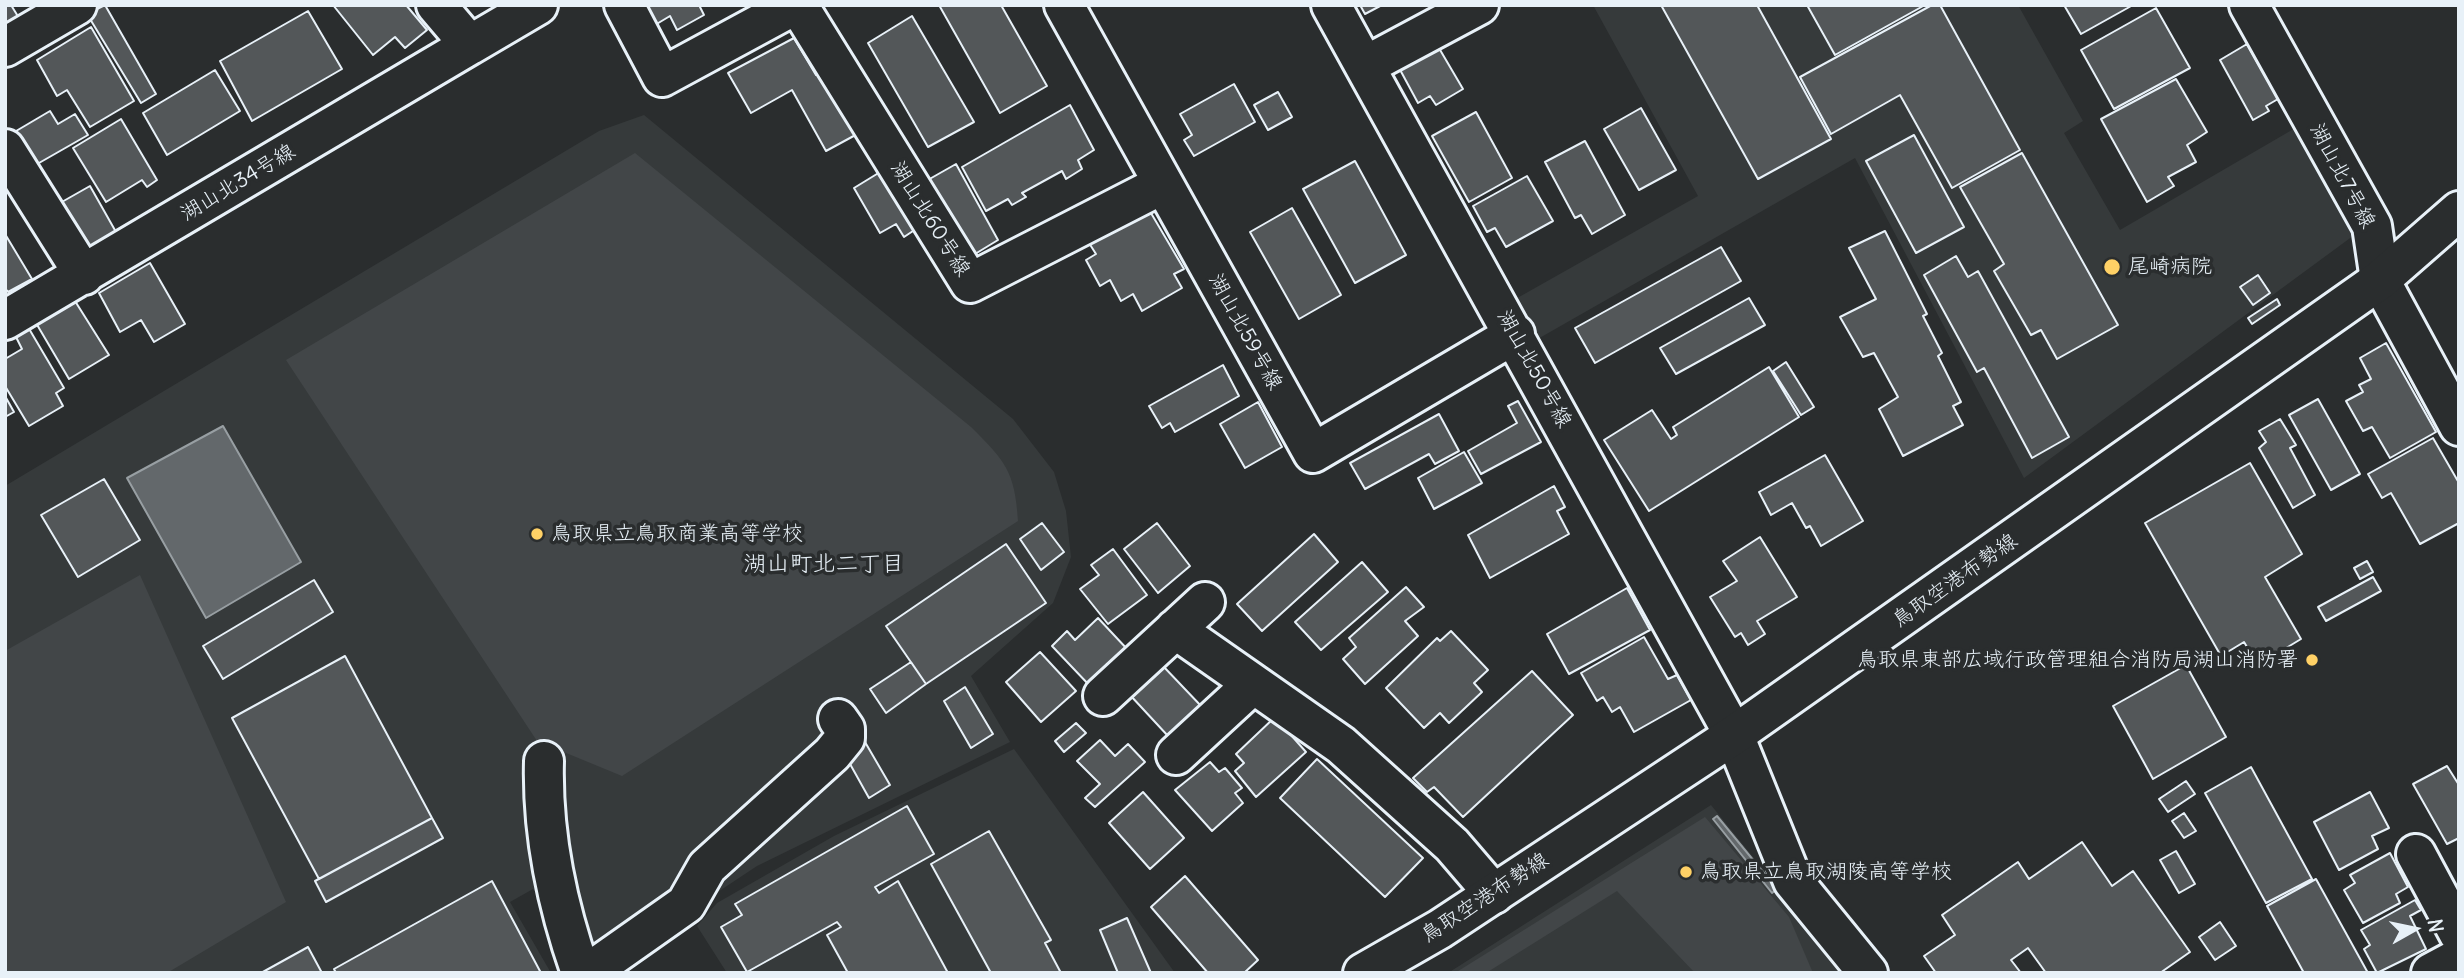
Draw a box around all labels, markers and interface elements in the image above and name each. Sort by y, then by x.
street label: 湖山北7号線 [2304,119,2380,233]
street label: 湖山北34号線 [176,139,300,227]
street label: 湖山北60号線 [885,157,975,281]
place label: 尾崎病院 [2128,254,2212,280]
marker: 尾崎病院 [2102,257,2122,277]
street label: 湖山北59号線 [1203,269,1287,395]
street label: 湖山北50号線 [1491,306,1577,432]
place label: 鳥取県立鳥取商業高等学校 [551,521,803,547]
marker: 鳥取県立鳥取商業高等学校 [529,526,545,542]
street label: 鳥取空港布勢線 [1888,529,2022,633]
district label: 湖山町北二丁目 [744,550,904,578]
place label: 鳥取県東部広域行政管理組合消防局湖山消防署 [1857,647,2298,673]
marker: 鳥取県東部広域行政管理組合消防局湖山消防署 [2304,652,2320,668]
street label: 鳥取空港布勢線 [1416,847,1554,949]
place label: 鳥取県立鳥取湖陵高等学校 [1700,859,1952,885]
marker: 鳥取県立鳥取湖陵高等学校 [1678,864,1694,880]
north arrow [2380,894,2450,964]
text: N [2423,917,2449,934]

